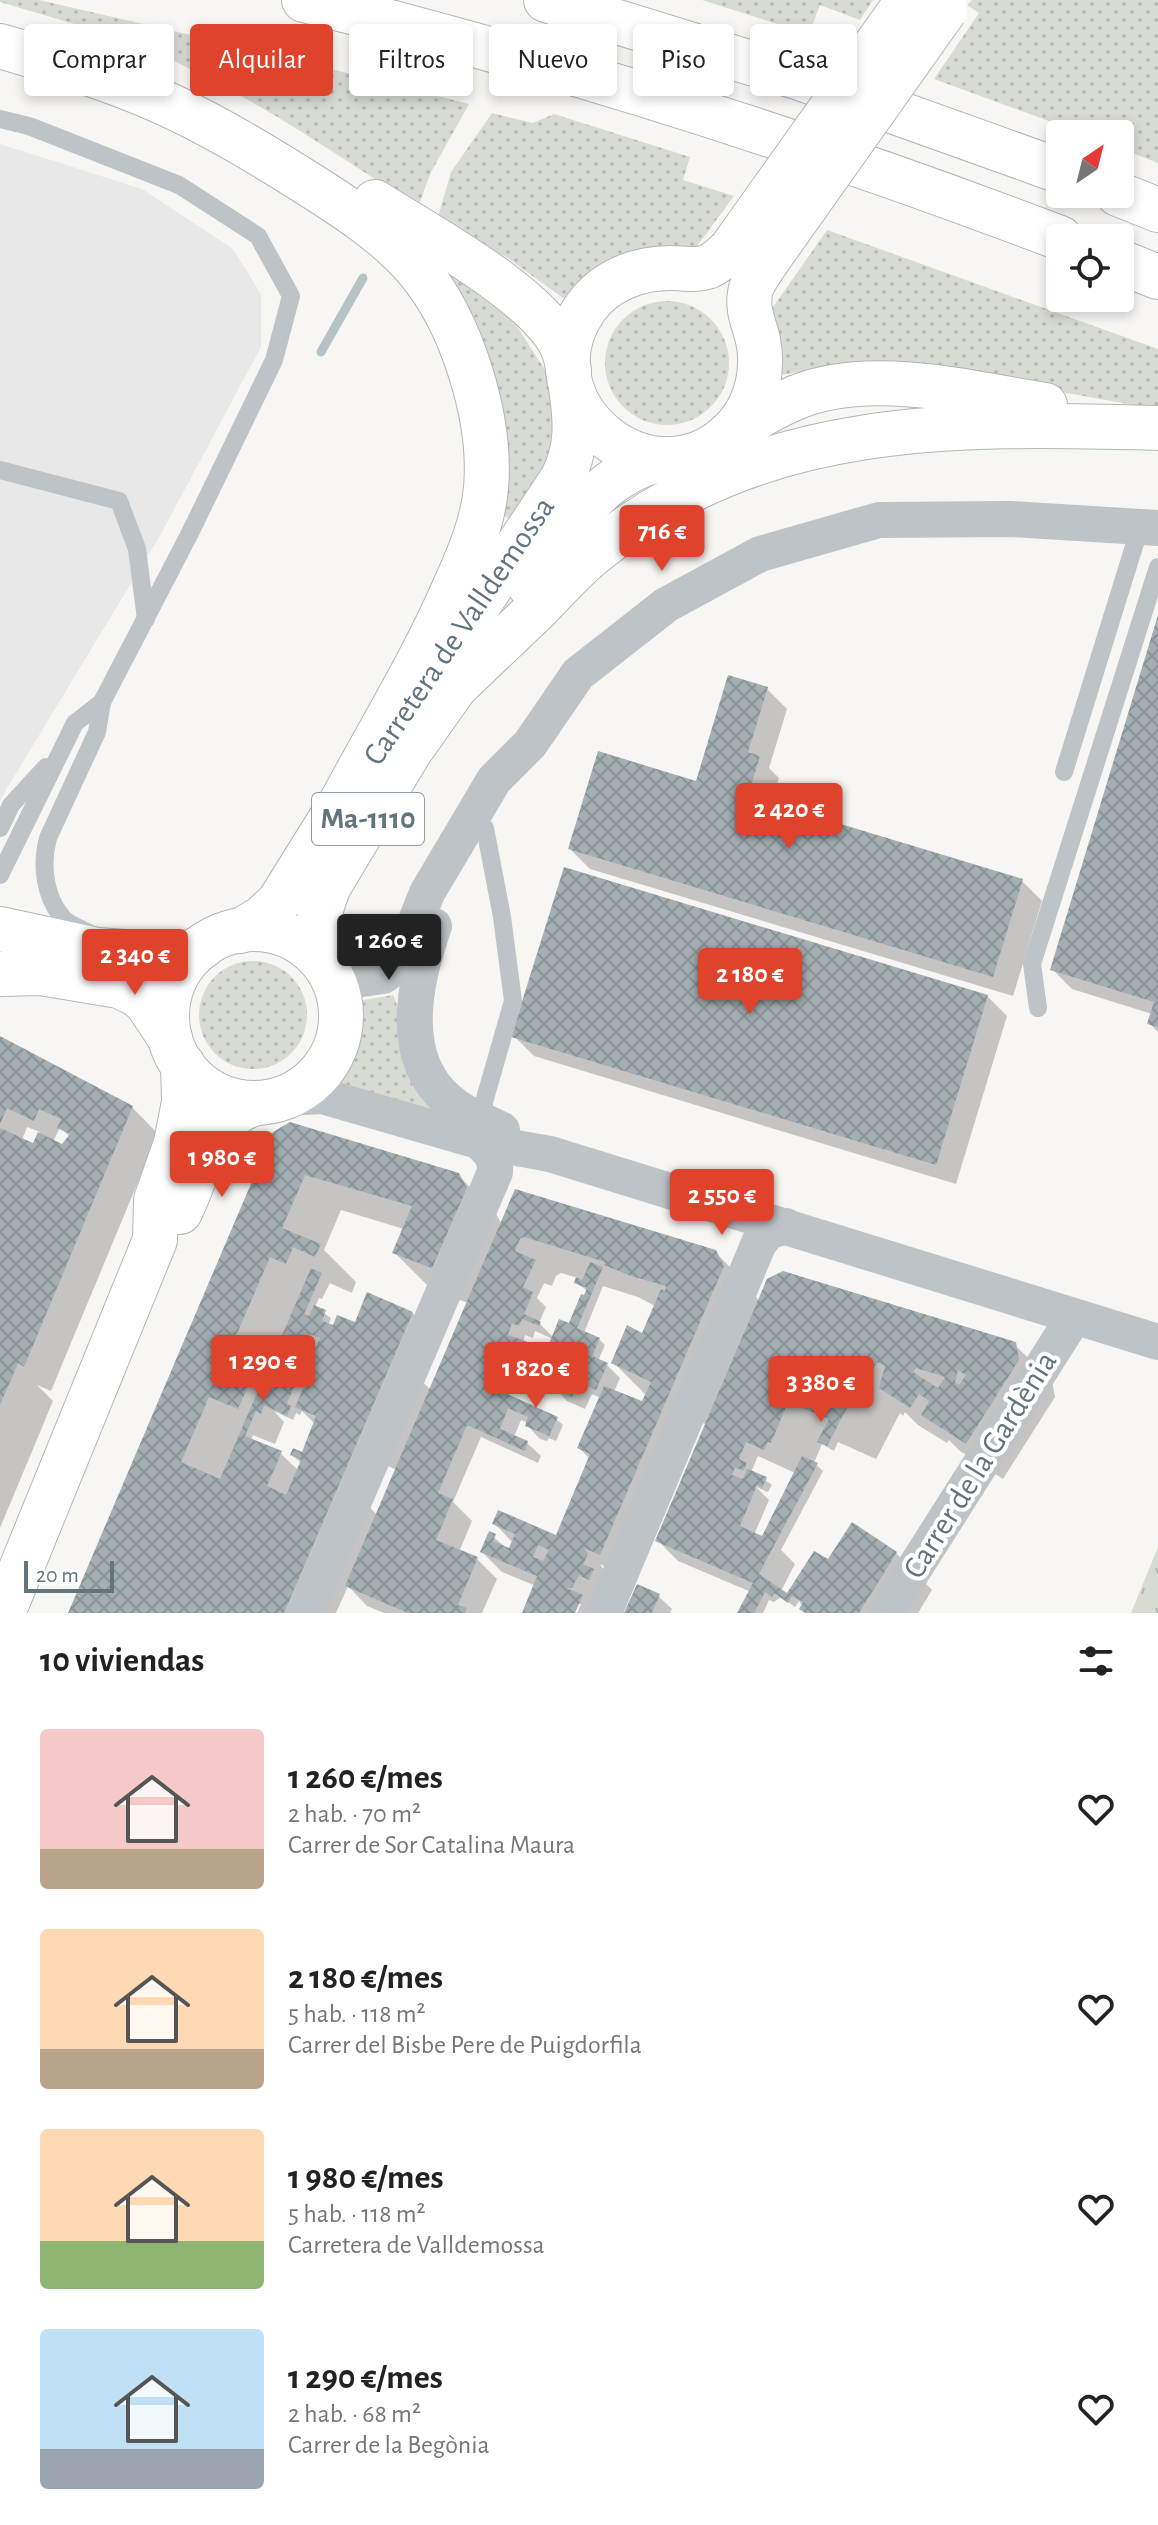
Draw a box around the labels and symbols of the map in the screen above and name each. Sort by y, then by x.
north arrow [1046,120,1134,208]
street label: Carretera de Valldemossa [357,491,561,771]
pin: 716 € [606,505,718,573]
pin: 2 420 € [715,783,863,851]
road number: Ma-1110 [312,793,424,845]
pin: 1 260 € [315,914,463,982]
pin: 2 340 € [61,929,209,997]
pin: 2 180 € [676,948,824,1016]
pin: 1 980 € [148,1131,296,1199]
pin: 2 550 € [648,1169,796,1237]
pin: 1 290 € [189,1335,337,1403]
pin: 1 820 € [462,1342,610,1410]
street label: Carrer de la Gardènia [897,1346,1063,1584]
pin: 3 380 € [747,1356,895,1424]
scale bar [24,1557,114,1593]

